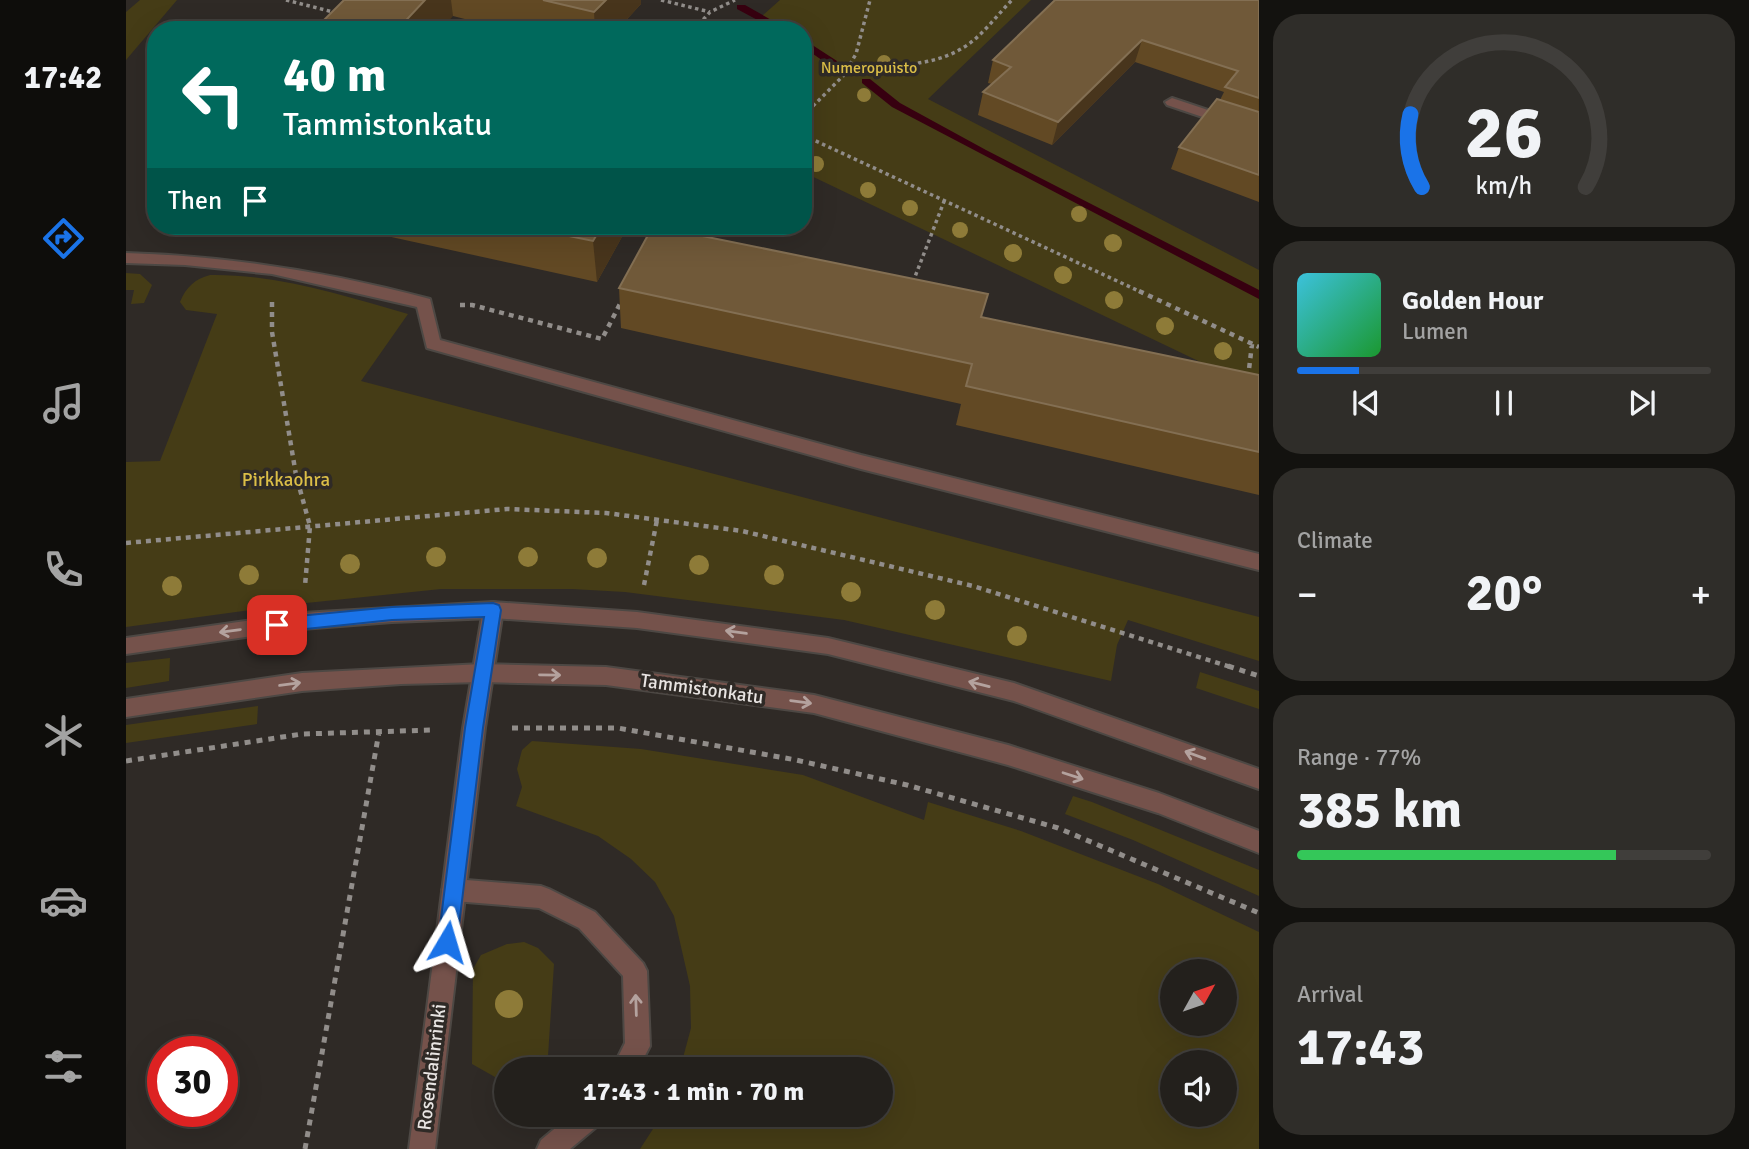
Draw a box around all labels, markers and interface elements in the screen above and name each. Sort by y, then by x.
text: 40 m [283,45,386,105]
icon: left [168,49,259,140]
text: 17:42 [24,58,102,97]
park label: Numeropuisto [821,58,917,78]
text: 26 [1465,89,1543,178]
text: Tammistonkatu [283,105,492,144]
text: km/h [1476,169,1532,200]
icon: arrive [236,182,274,220]
text: Then [168,185,222,217]
icon: directions [39,214,88,263]
text: Golden Hour [1402,285,1543,317]
text: Lumen [1402,317,1468,346]
icon: music [39,379,88,428]
icon: previous [1347,384,1385,422]
icon: pause [1485,384,1523,422]
icon: next [1623,384,1661,422]
park label: Pirkkaohra [242,468,330,492]
text: Climate [1297,526,1373,555]
icon: phone [39,545,88,594]
text: 20° [1466,561,1542,625]
text: − [1297,571,1318,618]
text: + [1690,571,1711,618]
pin [247,595,307,655]
icon: arrive [258,606,296,644]
one-way arrow [219,625,242,638]
one-way arrow [725,626,748,639]
one-way arrow [539,668,562,681]
street label: Tammistonkatu [639,668,765,710]
one-way arrow [968,676,991,690]
one-way arrow [279,677,301,690]
one-way arrow [789,696,811,709]
icon: climate [39,711,88,760]
text: Range · 77% [1297,743,1421,772]
one-way arrow [1185,748,1206,760]
one-way arrow [1062,771,1084,783]
text: 385 km [1297,778,1462,842]
icon: car [39,876,88,925]
position arrow [410,905,484,979]
north arrow [1160,959,1237,1036]
map controls [1160,959,1237,1127]
text: Arrival [1297,980,1363,1009]
one-way arrow [630,994,643,1017]
street label: Rosendalinrinki [412,1002,452,1132]
text: 17:43 [1297,1015,1425,1079]
speed limit sign: 30 [147,1036,238,1127]
icon: filters [39,1042,88,1091]
button: sound [1160,1050,1237,1127]
text: 17:43 · 1 min · 70 m [583,1076,804,1108]

